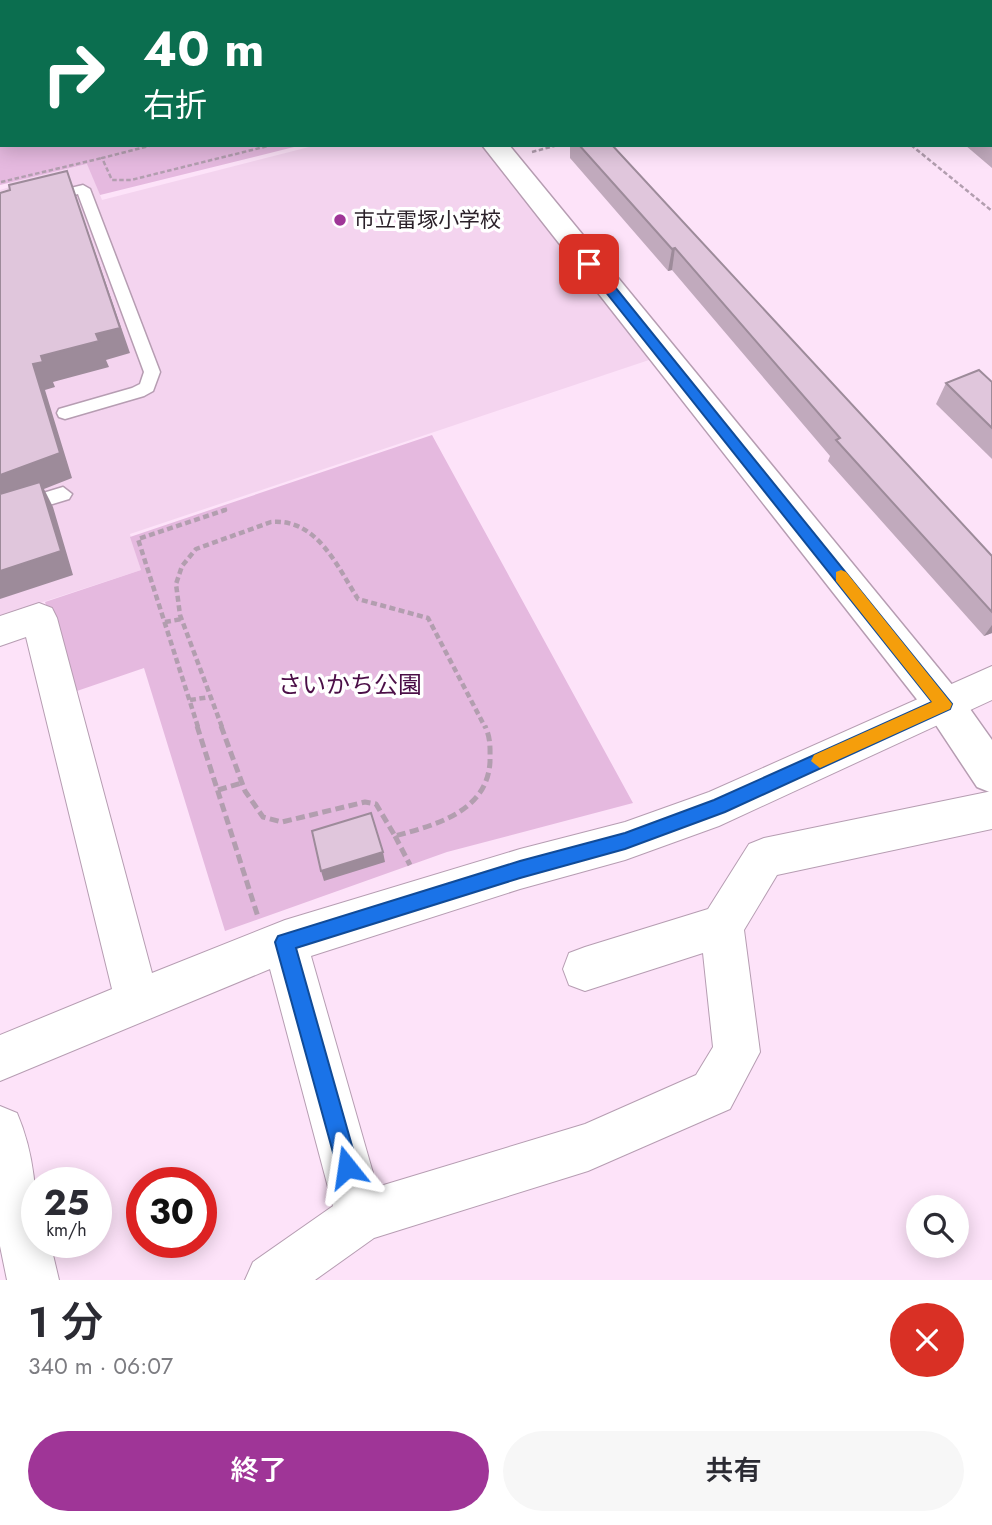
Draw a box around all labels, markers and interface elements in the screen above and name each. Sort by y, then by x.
text: 40 m [143,14,265,84]
icon: right [28,28,119,119]
text: 右折 [143,82,207,128]
place label: 市立雷塚小学校 [354,205,501,235]
marker: 市立雷塚小学校 [332,212,348,228]
pin [559,234,619,294]
icon: arrive [570,245,608,283]
park label: さいかち公園 [278,667,422,702]
position arrow [310,1130,384,1204]
speed limit sign: 30 [126,1167,217,1258]
text: 25 [44,1178,89,1228]
map controls [906,1195,969,1258]
button: search [906,1195,969,1258]
text: km/h [46,1217,87,1243]
text: 1 分 [28,1292,103,1353]
button: close [890,1303,964,1377]
text: 340 m · 06:07 [28,1349,173,1383]
button: 終了 [28,1431,489,1511]
button: 共有 [503,1431,964,1511]

